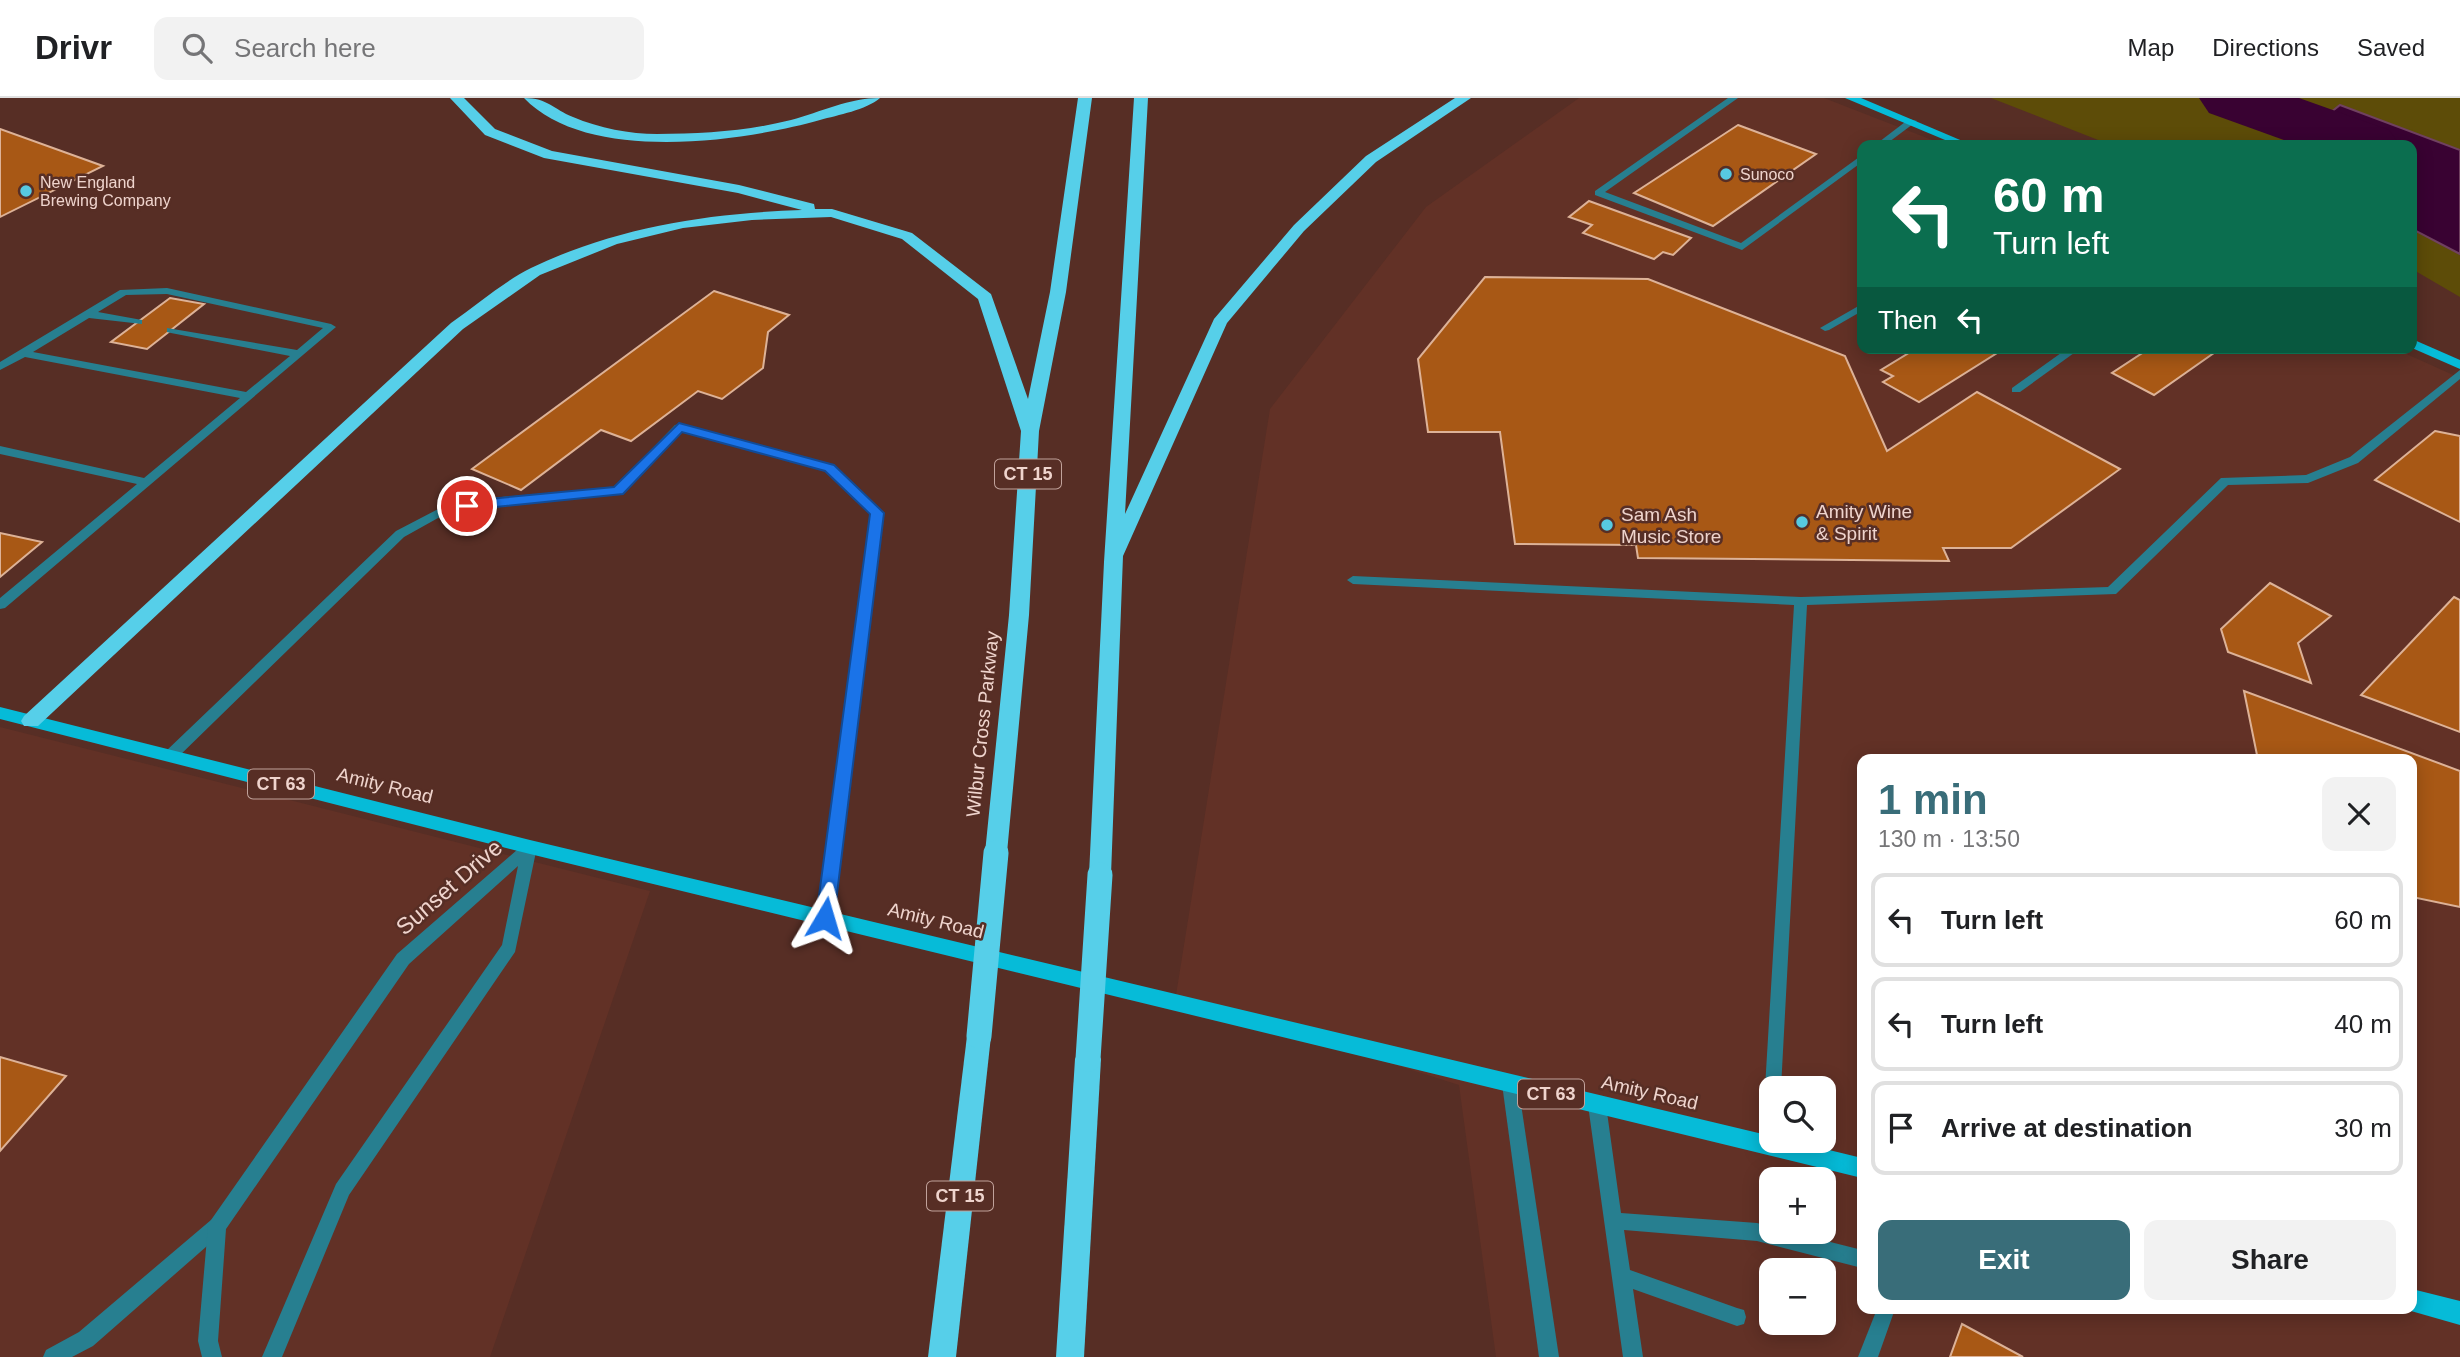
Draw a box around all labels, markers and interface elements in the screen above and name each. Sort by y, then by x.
search box [154,17,644,80]
text: Drivr [35,29,112,66]
icon: search [178,29,216,67]
text: Search here [234,33,376,63]
text: Map [2128,34,2174,61]
text: Directions [2212,34,2319,61]
text: Saved [2357,34,2425,61]
marker: Sunoco [1718,166,1734,182]
place label: Sunoco [1740,166,1794,183]
icon: left [1878,168,1969,259]
text: 60 m [1993,168,2105,222]
place label: New England Brewing Company [40,174,171,209]
marker: New England Brewing Company [18,183,34,199]
text: Turn left [1993,225,2109,261]
icon: left [1951,301,1989,339]
text: Then [1878,305,1937,335]
road number: CT 15 [995,460,1061,488]
pin [437,476,497,536]
icon: arrive [448,487,486,525]
place label: Amity Wine & Spirit [1816,501,1912,544]
place label: Sam Ash Music Store [1621,504,1721,547]
marker: Amity Wine & Spirit [1794,514,1810,530]
marker: Sam Ash Music Store [1599,517,1615,533]
street label: Wilbur Cross Parkway [962,630,1003,818]
street label: Amity Road [335,763,435,808]
road number: CT 63 [248,770,314,798]
text: 1 min [1878,776,1988,823]
button: close [2322,777,2396,851]
text: 130 m · 13:50 [1878,826,2020,852]
street label: Sunset Drive [391,834,507,940]
position arrow [788,881,862,955]
street label: Amity Road [886,898,986,943]
icon: left [1882,901,1920,939]
text: Turn left [1941,905,2043,935]
text: 60 m [2334,905,2392,935]
icon: left [1882,1005,1920,1043]
text: Turn left [1941,1009,2043,1039]
text: 40 m [2334,1009,2392,1039]
street label: Amity Road [1600,1071,1700,1114]
map controls [1759,1076,1836,1335]
button: search [1759,1076,1836,1153]
road number: CT 63 [1518,1079,1584,1108]
icon: arrive [1882,1109,1920,1147]
text: Arrive at destination [1941,1113,2192,1143]
text: 30 m [2334,1113,2392,1143]
button: + [1759,1167,1836,1244]
road number: CT 15 [927,1182,993,1210]
button: Exit [1878,1220,2130,1300]
button: Share [2144,1220,2396,1300]
button: − [1759,1258,1836,1335]

